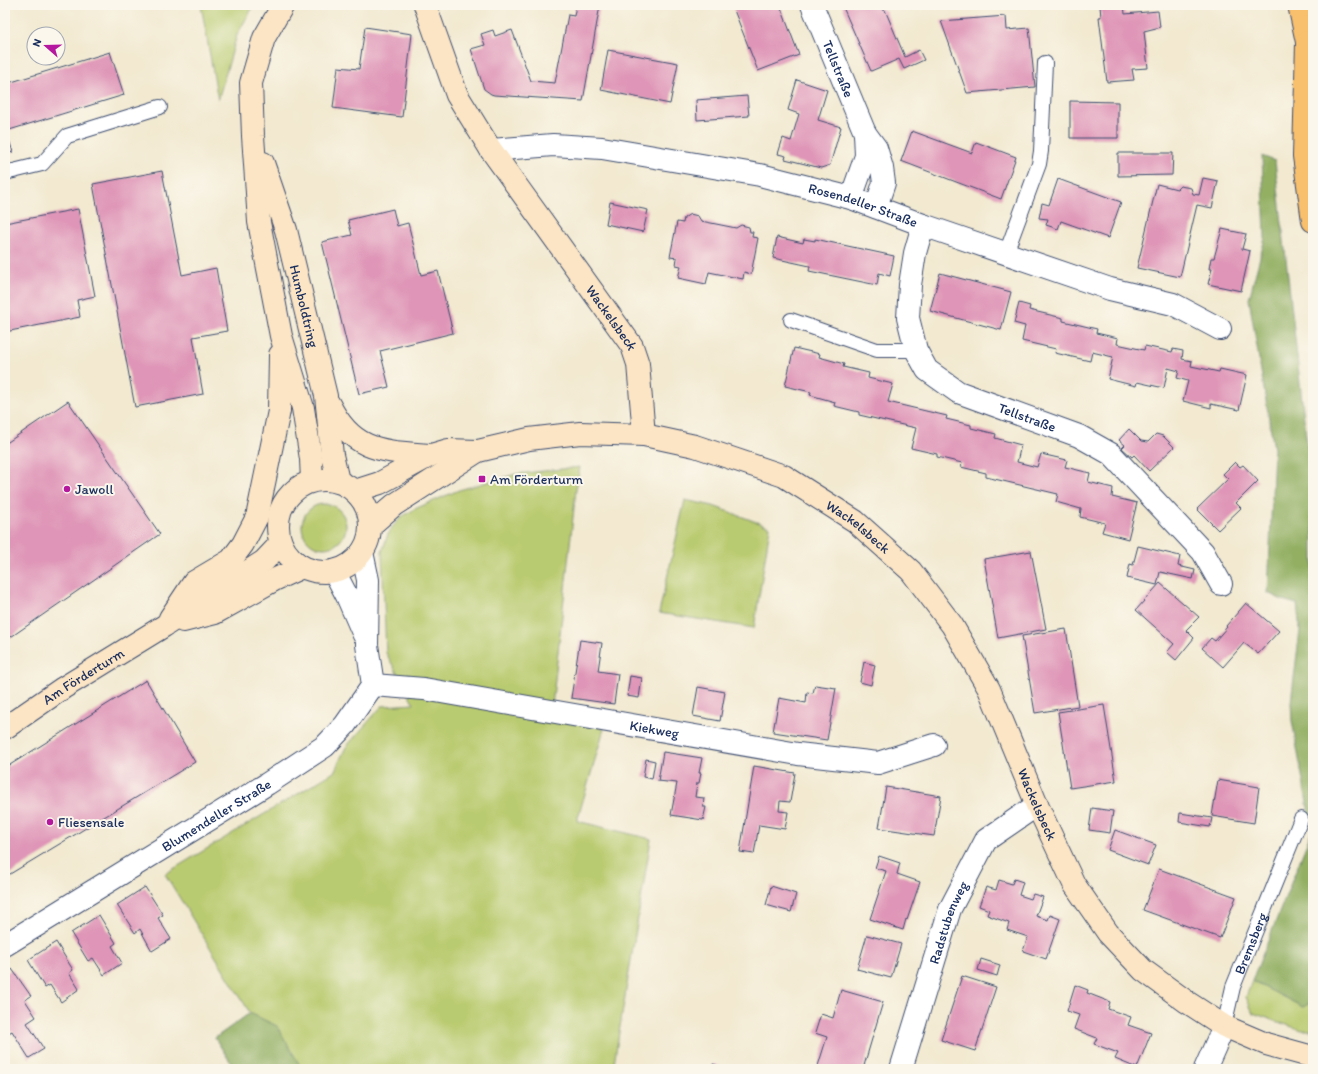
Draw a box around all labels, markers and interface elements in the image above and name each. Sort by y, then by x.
north arrow [26,26,66,66]
text: N [30,37,44,48]
street label: Tellstraße [819,38,858,100]
street label: Rosendeller Straße [807,179,920,231]
street label: Humboldtring [286,263,323,350]
street label: Wackelsbeck [582,282,642,353]
street label: Tellstraße [996,399,1059,436]
place label: Am Förderturm [490,471,583,488]
marker: Am Förderturm [477,474,487,484]
place label: Jawoll [75,481,113,498]
marker: Jawoll [62,484,72,494]
street label: Wackelsbeck [823,496,894,557]
street label: Am Förderturm [39,644,127,708]
street label: Kiekweg [628,716,681,742]
street label: Wackelsbeck [1014,766,1061,844]
street label: Blumendeller Straße [158,775,274,855]
place label: Fliesensale [58,814,125,831]
marker: Fliesensale [45,817,55,827]
street label: Radstubenweg [925,877,972,966]
street label: Bremsberg [1230,909,1271,977]

